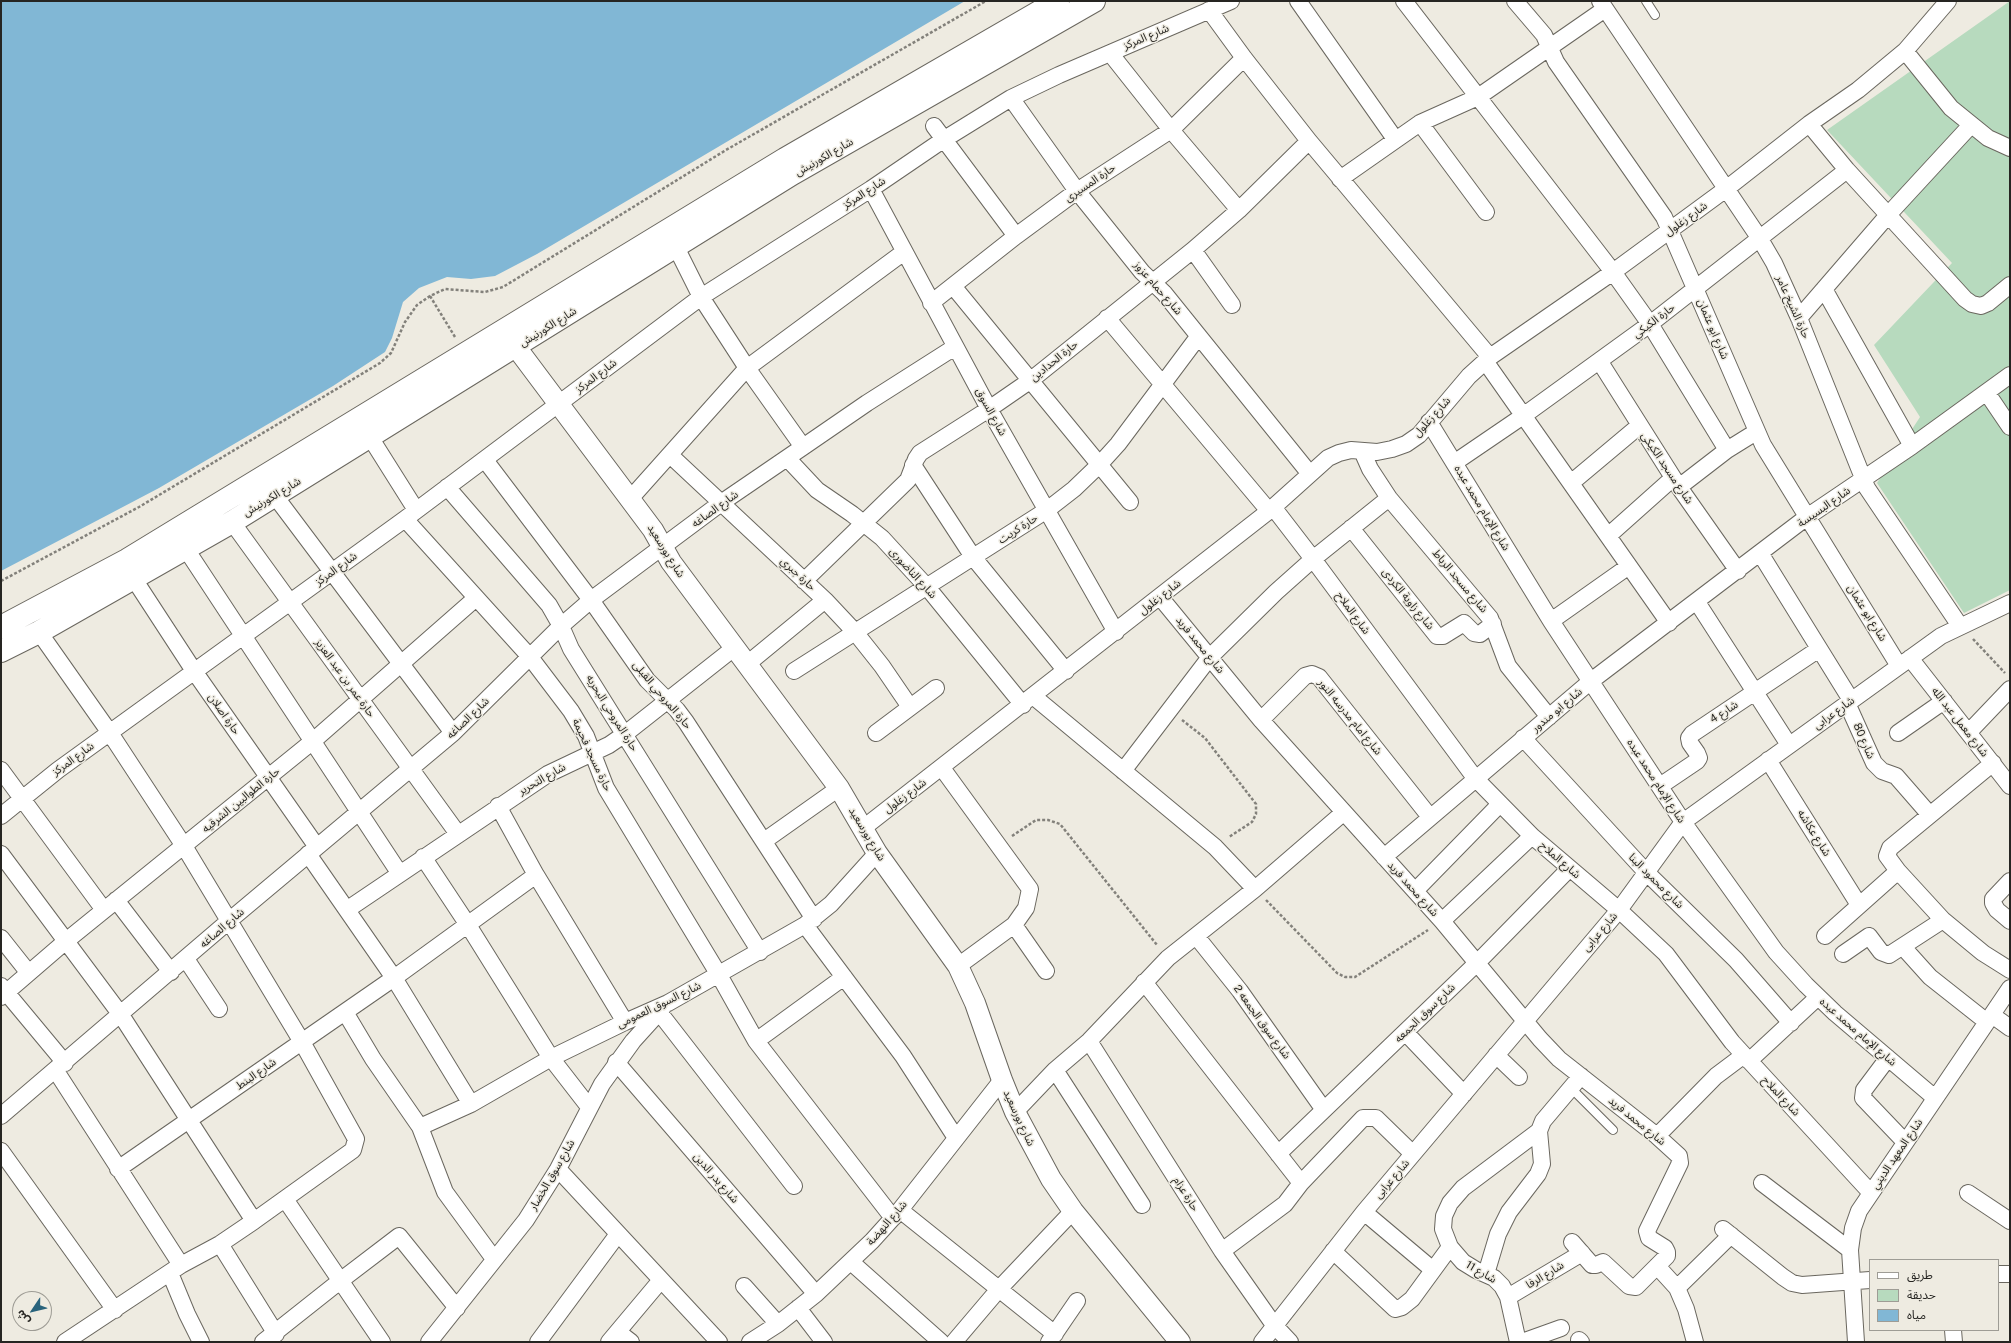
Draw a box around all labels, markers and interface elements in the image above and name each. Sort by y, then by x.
street label: شارع المركز [1121,21,1171,53]
street label: شارع الكورنيش [793,135,855,179]
street label: حارة المسيرى [1062,161,1118,205]
street label: شارع المركز [840,174,888,212]
street label: شارع زغلول [1662,199,1710,239]
street label: شارع حمام عزوز [1131,258,1185,318]
street label: حارة الشيخ عامر [1773,273,1813,341]
street label: شارع ابو عثمان [1694,297,1732,361]
street label: حارة الكيكي [1630,301,1678,341]
street label: شارع الكورنيش [517,304,579,350]
street label: حارة الحدادين [1027,338,1081,384]
street label: شارع المركز [573,356,619,396]
street label: شارع السوق [972,386,1010,438]
street label: شارع زغلول [1411,394,1453,440]
street label: شارع مسجد الكيكي [1638,430,1696,506]
street label: شارع الإمام محمد عبده [1451,463,1513,553]
street label: شارع الكورنيش [241,475,303,519]
street label: شارع البسيسة [1795,484,1853,530]
street label: شارع الصاغه [689,488,741,530]
street label: حارة كريت [996,511,1040,547]
street label: شارع بورسعيد [644,522,688,580]
street label: شارع الناضورى [887,545,939,601]
street label: شارع مسجد الرباط [1430,546,1490,616]
street label: شارع المركز [312,549,360,589]
street label: حارة جبري [778,554,818,594]
street label: شارع زاوية الكردى [1379,566,1437,632]
street label: شارع زغلول [1136,577,1184,617]
street label: شارع ابو عثمان [1844,582,1890,644]
street label: شارع الملاح [1333,589,1373,637]
street label: شارع محمد فريد [1173,614,1227,676]
street label: حارة عمر بن عبد العزيز [312,636,378,720]
street label: حارة المروحي القبلى [630,658,694,732]
street label: حارة المروحي البحريه [583,672,641,754]
street label: شارع امام مدرسه النور [1315,676,1385,758]
street label: شارع ابو مندور [1529,685,1585,735]
street label: شارع معمل عبد الله [1929,685,1991,759]
street label: حارة اصلان [205,691,243,737]
street label: شارع الصاغه [444,694,492,742]
street label: شارع عرابى [1811,694,1857,732]
street label: شارع 4 [1707,698,1741,726]
street label: حارة مسجد فحيمة [569,717,615,793]
street label: شارع 80 [1850,721,1878,761]
street label: شارع الإمام محمد عبده [1624,737,1688,825]
street label: شارع المركز [49,739,97,779]
street label: شارع التحرير [516,760,568,798]
street label: حارة الطوالبين الشرقيه [199,765,283,835]
street label: شارع زغلول [881,776,929,816]
street label: شارع بورسعيد [846,805,888,863]
street label: شارع عكاشه [1795,807,1833,859]
street label: شارع الملاح [1537,839,1583,881]
street label: شارع محمود البنا [1626,851,1686,911]
street label: شارع محمد فريد [1385,859,1441,919]
street label: شارع الصاغه [197,905,247,951]
street label: شارع عرابى [1580,910,1620,954]
street label: شارع السوق العمومى [615,979,703,1031]
street label: شارع سوق الجمعه [1392,981,1458,1045]
street label: شارع سوق الجمعه 2 [1231,982,1293,1062]
street label: شارع الإمام محمد عبده [1817,995,1899,1069]
street label: شارع البنط [233,1055,279,1093]
street label: شارع الملاح [1759,1073,1803,1119]
street label: شارع بورسعيد [1000,1088,1038,1148]
street label: شارع محمد فريد [1606,1094,1668,1148]
street label: شارع المعهد الديني [1869,1116,1925,1192]
street label: شارع سوق الخضار [526,1137,578,1213]
street label: شارع بدر الدين [691,1150,741,1206]
street label: شارع عرابى [1372,1157,1412,1201]
street label: حارة عزام [1170,1174,1202,1214]
street label: شارع النهضة [864,1198,910,1248]
street label: شارع 11 [1463,1258,1499,1286]
street label: شارع الرفا [1524,1259,1566,1291]
legend [1869,1259,1999,1331]
text: طريق [1907,1268,1933,1282]
text: حديقة [1907,1288,1936,1302]
north arrow [12,1291,52,1331]
text: ش [14,1308,32,1327]
text: مياه [1907,1308,1926,1322]

